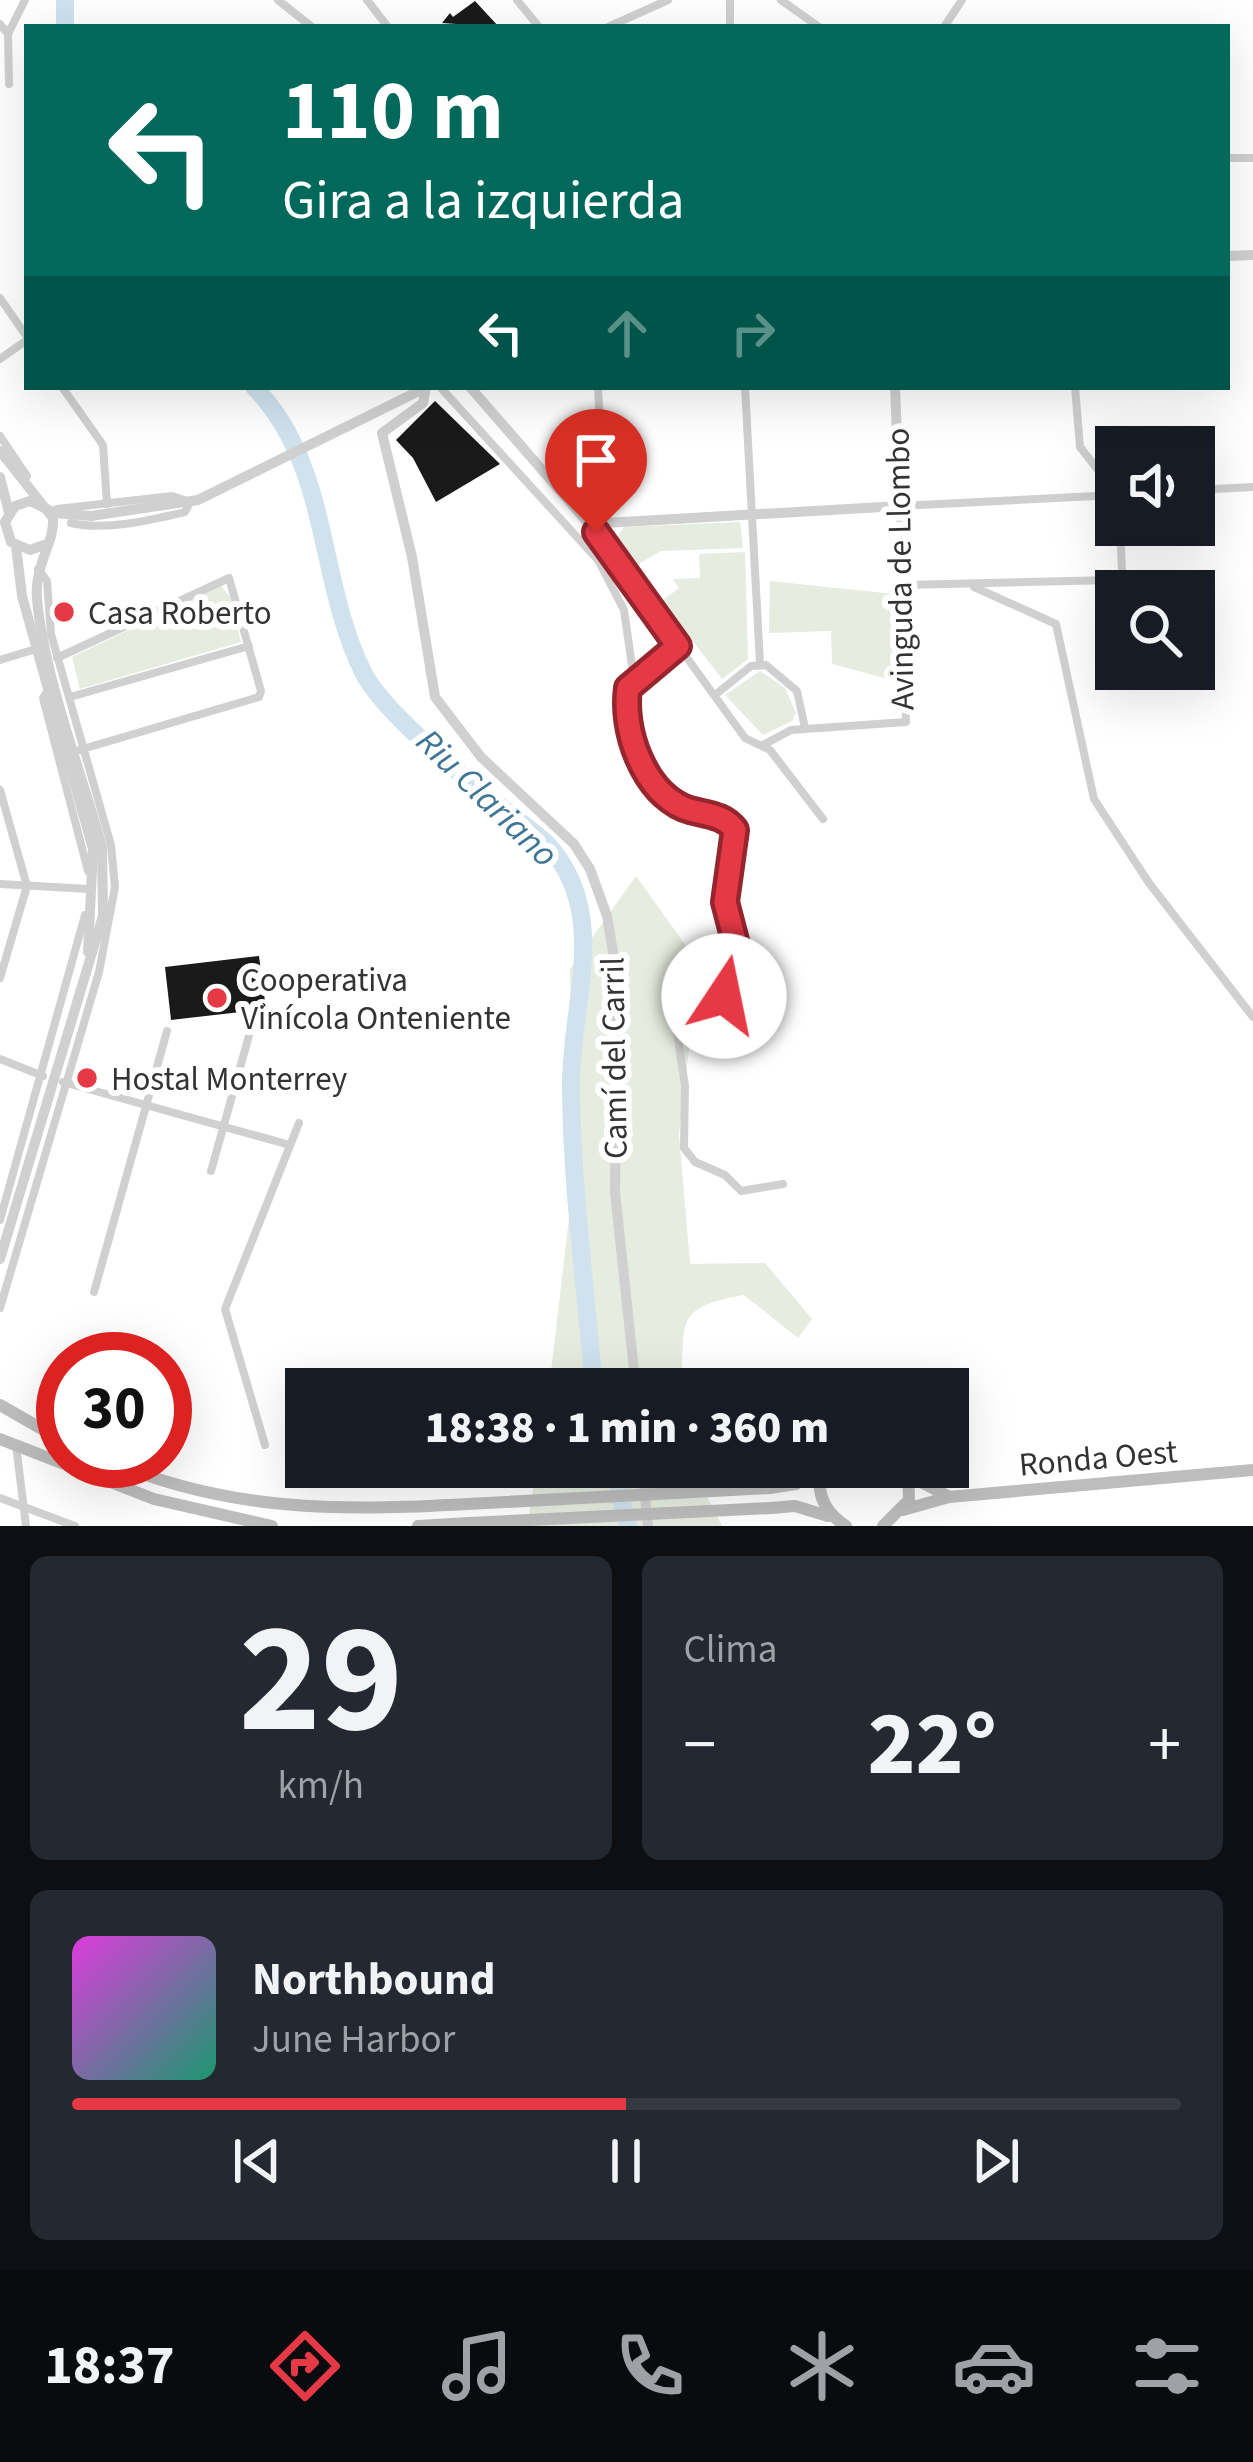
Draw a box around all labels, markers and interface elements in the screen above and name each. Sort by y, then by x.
text: 110 m [282,52,504,172]
icon: left [84,72,240,228]
text: Gira a la izquierda [282,163,684,240]
icon: left [468,300,534,366]
icon: ahead [594,300,660,366]
icon: right [720,300,786,366]
pin [545,409,647,532]
map controls [1095,426,1215,690]
button: sound [1095,426,1215,546]
icon: arrive [563,427,629,493]
street label: Avinguda de Llombo [875,427,926,711]
button: search [1095,570,1215,690]
place label: Casa Roberto [88,590,272,637]
marker: Casa Roberto [51,599,77,625]
water label: Riu Clariano [404,717,569,879]
position arrow [661,933,787,1059]
street label: Camí del Carril [589,956,640,1159]
place label: Cooperativa Vinícola Onteniente [241,957,511,1042]
marker: Cooperativa Vinícola Onteniente [204,985,230,1011]
place label: Hostal Monterrey [111,1056,348,1103]
marker: Hostal Monterrey [74,1065,100,1091]
speed limit sign: 30 [36,1332,192,1488]
text: 18:38 · 1 min · 360 m [425,1396,829,1460]
street label: Ronda Oest [1017,1428,1179,1489]
text: 29 [238,1569,403,1791]
text: Clima [684,1622,777,1678]
text: 22° [867,1681,997,1809]
text: − [684,1698,716,1792]
text: + [1148,1698,1181,1792]
text: km/h [277,1758,364,1814]
text: Northbound [252,1948,496,2012]
text: June Harbor [252,2012,455,2068]
icon: previous [224,2128,290,2194]
icon: pause [593,2128,659,2194]
icon: next [963,2128,1029,2194]
icon: directions [263,2324,347,2408]
icon: music [435,2324,519,2408]
icon: phone [608,2324,692,2408]
icon: climate [780,2324,864,2408]
icon: car [952,2324,1036,2408]
icon: filters [1125,2324,1209,2408]
text: 18:37 [44,2328,174,2405]

